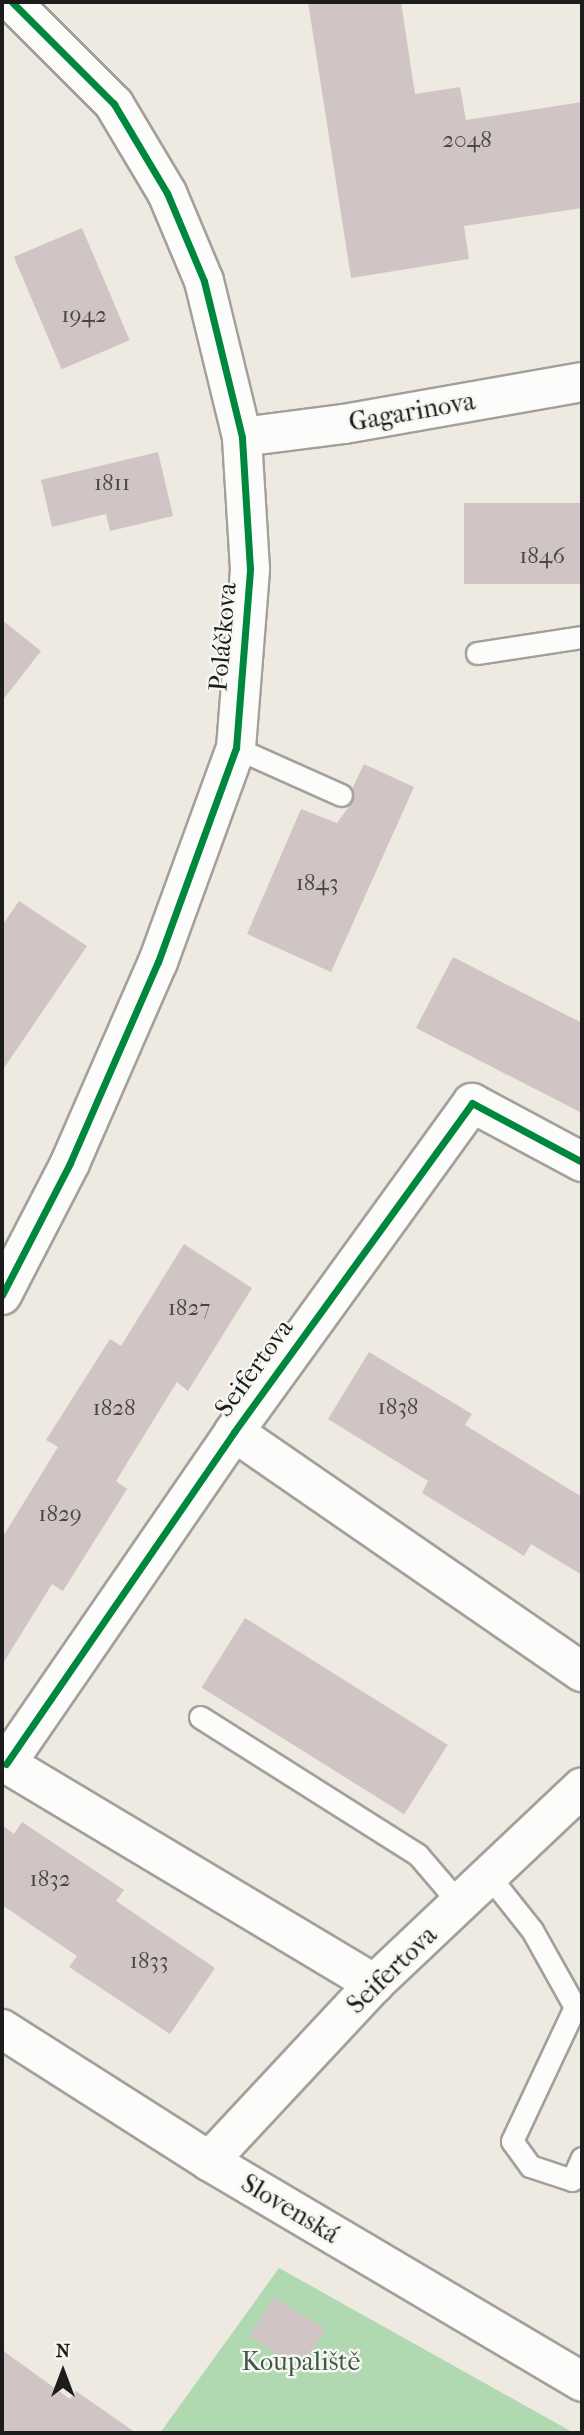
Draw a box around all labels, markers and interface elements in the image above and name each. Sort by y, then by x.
house number: 2048 [442,126,492,154]
house number: 1942 [61,301,107,329]
street label: Gagarinova [346,386,478,438]
house number: 1811 [94,469,130,497]
house number: 1846 [519,542,565,570]
street label: Poláčkova [203,581,243,693]
house number: 1843 [296,869,338,897]
house number: 1827 [168,1294,210,1322]
street label: Seifertova [208,1313,300,1423]
house number: 1838 [378,1393,418,1421]
house number: 1828 [92,1394,136,1422]
house number: 1829 [38,1500,82,1528]
house number: 1832 [29,1865,71,1893]
street label: Seifertova [341,1920,443,2020]
house number: 1833 [130,1947,168,1975]
street label: Slovenská [235,2168,345,2250]
north arrow [28,2337,98,2407]
text: N [56,2340,70,2362]
park label: Koupaliště [242,2346,360,2378]

